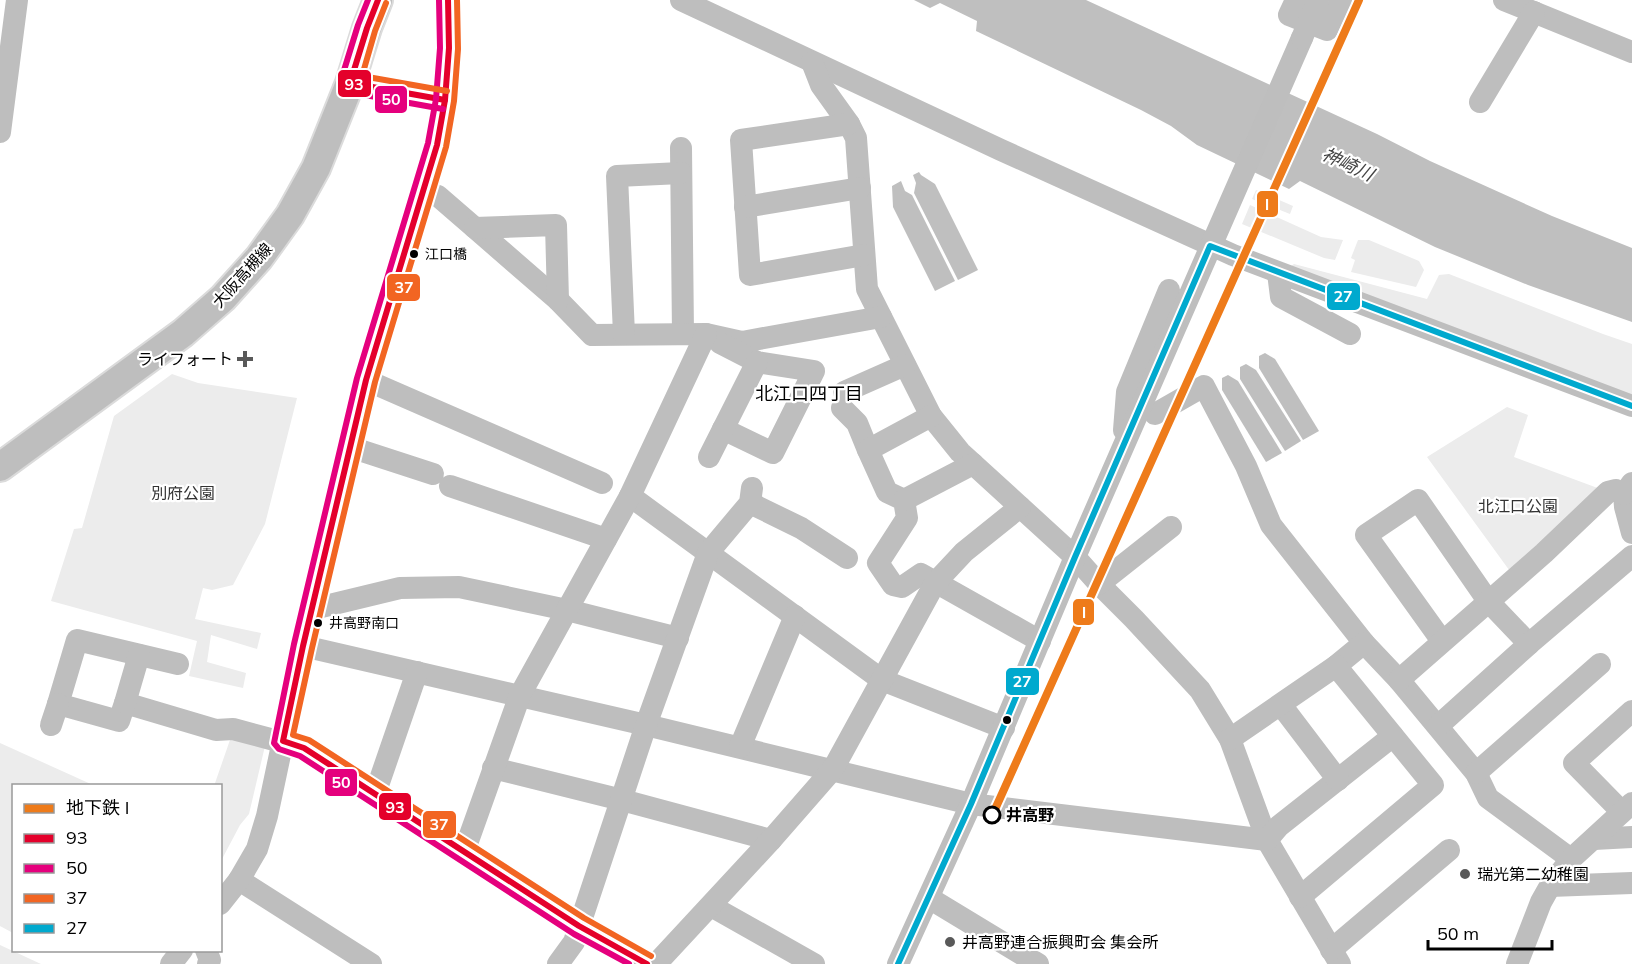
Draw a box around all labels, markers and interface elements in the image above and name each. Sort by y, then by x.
line badge: 93 [337,69,372,98]
text: 93 [344,74,364,94]
line badge: 50 [374,85,408,114]
text: 50 [381,89,401,109]
water label: 神崎川 [1319,142,1379,187]
line badge: I [1256,190,1279,218]
text: I [1265,194,1269,214]
street label: 大阪高槻線 [208,239,276,311]
place label: 江口橋 [425,245,467,263]
marker: 江口橋 [408,248,420,260]
line badge: 37 [386,273,421,302]
text: 37 [394,277,414,297]
line badge: 27 [1326,282,1361,311]
text: 27 [1333,286,1353,306]
place label: ライフォート [137,349,233,369]
marker: ライフォート [238,352,252,366]
district label: 北江口四丁目 [755,382,863,405]
park label: 別府公園 [151,483,215,503]
park label: 北江口公園 [1478,496,1558,516]
line badge: I [1072,598,1095,626]
text: I [1082,602,1086,622]
place label: 井高野南口 [329,614,399,632]
marker: 井高野南口 [312,617,324,629]
line badge: 27 [1005,667,1040,696]
text: 27 [1012,671,1032,691]
unlabelled marker [1001,714,1013,726]
line badge: 50 [324,768,358,797]
text: 50 [331,772,351,792]
legend [12,784,222,952]
line badge: 93 [378,792,412,821]
text: 地下鉄 I [66,796,129,819]
text: 93 [385,797,405,817]
place label: 井高野 [1006,805,1054,825]
marker: 井高野 [983,806,1001,824]
line badge: 37 [422,810,457,839]
text: 37 [429,814,449,834]
text: 93 [66,826,88,849]
text: 50 [66,856,88,879]
place label: 瑞光第二幼稚園 [1477,864,1589,884]
marker: 瑞光第二幼稚園 [1458,867,1472,881]
text: 37 [66,886,88,909]
scale bar [1428,913,1552,951]
text: 27 [66,916,88,939]
text: 50 m [1437,922,1479,945]
place label: 井高野連合振興町会 集会所 [962,932,1158,952]
marker: 井高野連合振興町会 集会所 [943,935,957,949]

